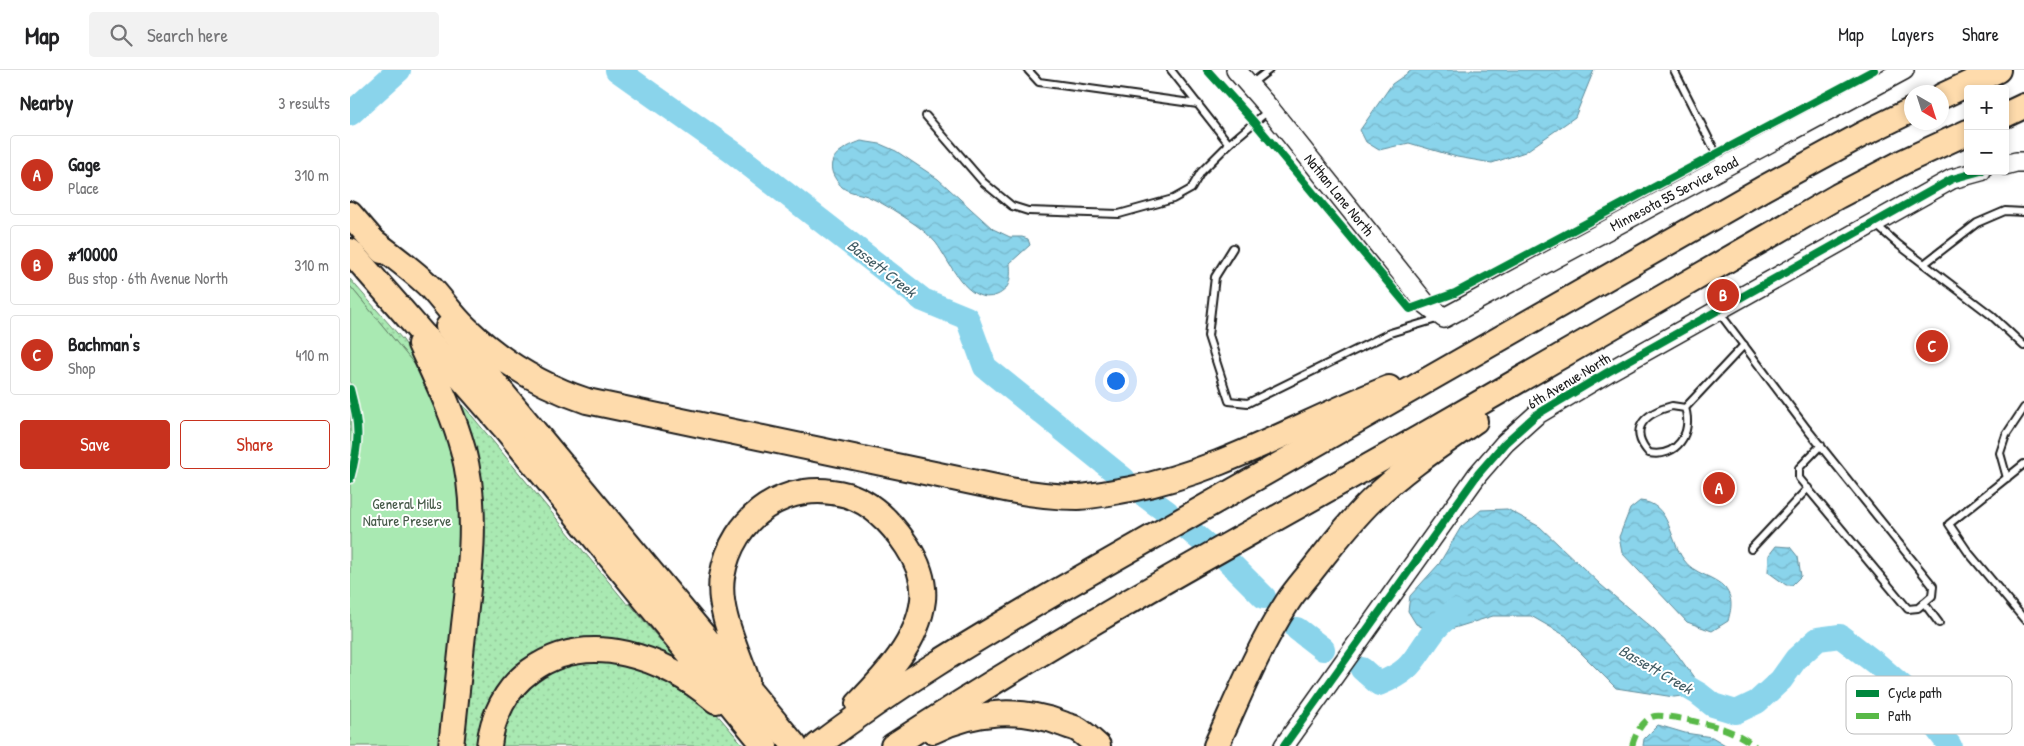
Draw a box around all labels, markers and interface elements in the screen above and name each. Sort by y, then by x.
search box [89,12,439,57]
text: Map [25,19,59,51]
icon: search [107,21,135,49]
text: Search here [147,22,228,48]
text: Map [1838,22,1864,47]
text: Layers [1892,22,1934,47]
text: Share [1962,22,1999,47]
north arrow [1904,85,1949,130]
map controls [1964,85,2009,175]
button: + [1964,85,2009,130]
text: Nearby [20,88,73,117]
text: 3 results [278,92,330,114]
button: − [1964,130,2009,175]
street label: Nathan Lane North [1300,149,1379,240]
text: Gage [68,151,101,177]
street label: Minnesota 55 Service Road [1606,151,1742,236]
text: A [33,164,41,186]
text: 310 m [294,164,329,186]
text: Place [68,177,99,199]
water label: Bassett Creek [843,234,922,303]
text: #10000 [68,241,118,267]
text: B [33,254,41,276]
text: 310 m [294,254,329,276]
text: Bus stop · 6th Avenue North [68,267,228,289]
pin: B [1707,276,1739,314]
pin: C [1916,327,1948,365]
text: Bachman's [68,331,140,357]
text: C [33,344,41,366]
text: 410 m [295,344,329,366]
street label: 6th Avenue North [1523,347,1614,414]
text: Shop [68,357,95,379]
your location [1103,368,1129,394]
button: Save [20,420,170,469]
button: Share [180,420,330,469]
pin: A [1703,469,1735,507]
park label: General Mills Nature Preserve [363,493,451,531]
water label: Bassett Creek [1615,639,1698,700]
legend [1846,676,2012,734]
text: Cycle path [1888,683,1942,703]
text: Path [1888,706,1911,725]

